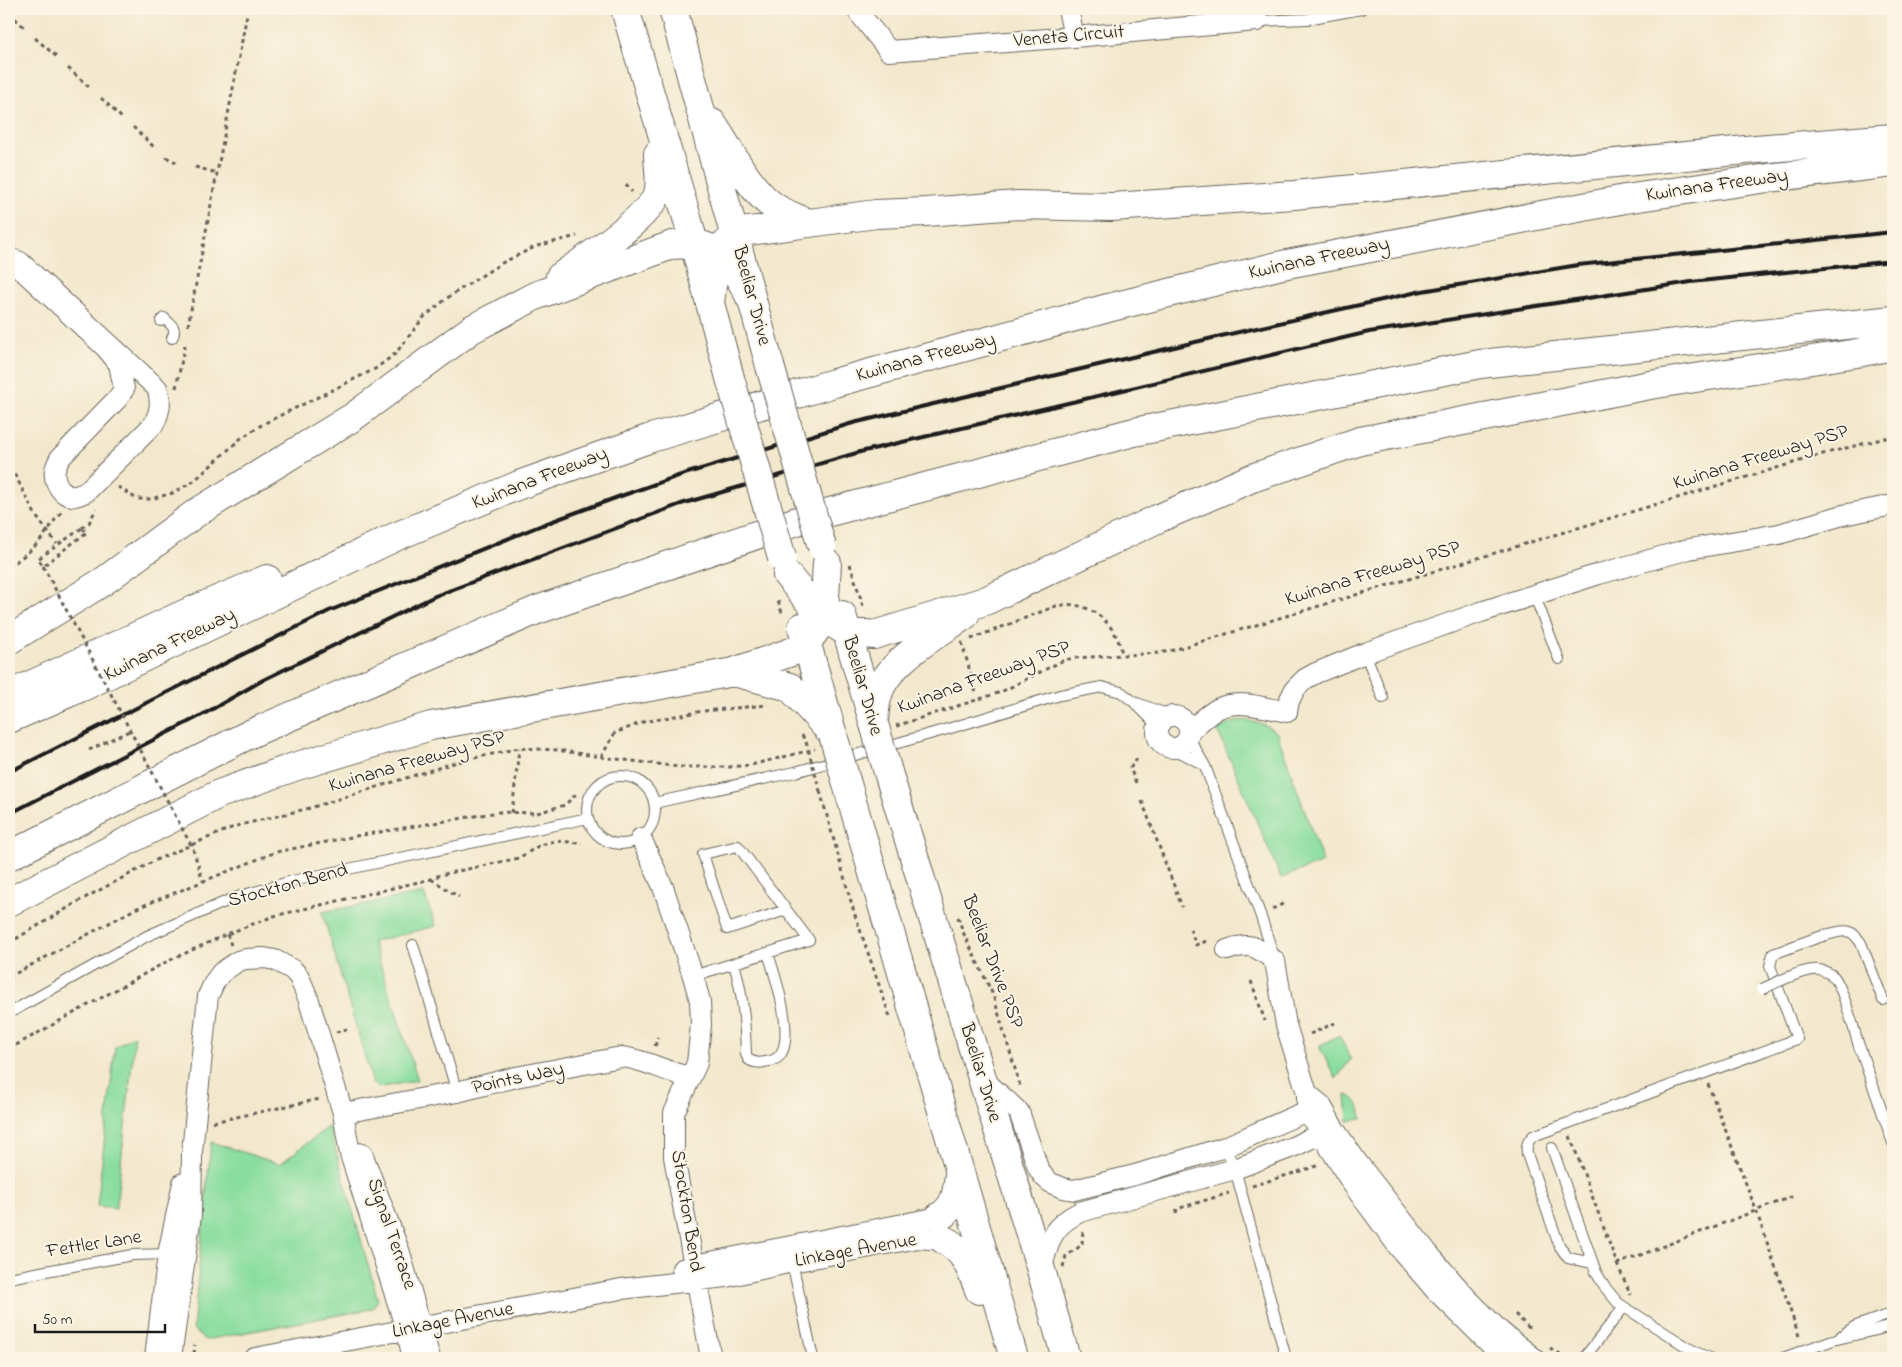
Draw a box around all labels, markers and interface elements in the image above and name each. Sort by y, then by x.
street label: Veneta Circuit [1011,18,1126,56]
street label: Kwinana Freeway [1644,162,1790,210]
street label: Kwinana Freeway [1246,230,1392,288]
street label: Beeliar Drive [724,242,778,349]
street label: Kwinana Freeway [853,325,999,391]
street label: Kwinana Freeway PSP [1670,417,1853,498]
street label: Kwinana Freeway [468,440,612,518]
street label: Kwinana Freeway PSP [1282,533,1465,614]
street label: Kwinana Freeway [99,601,241,689]
street label: Beeliar Drive [834,632,890,739]
street label: Kwinana Freeway PSP [894,633,1075,723]
street label: Kwinana Freeway PSP [326,723,509,801]
street label: Stockton Bend [225,856,351,916]
street label: Beeliar Drive PSP [953,890,1031,1033]
street label: Beeliar Drive [951,1019,1009,1126]
street label: Points Way [469,1055,567,1103]
street label: Stockton Bend [662,1148,710,1274]
street label: Signal Terrace [357,1174,424,1294]
street label: Fettler Lane [43,1223,144,1267]
street label: Linkage Avenue [793,1226,919,1277]
street label: Linkage Avenue [390,1295,516,1348]
scale bar [35,1302,165,1334]
text: 50 m [42,1309,73,1331]

